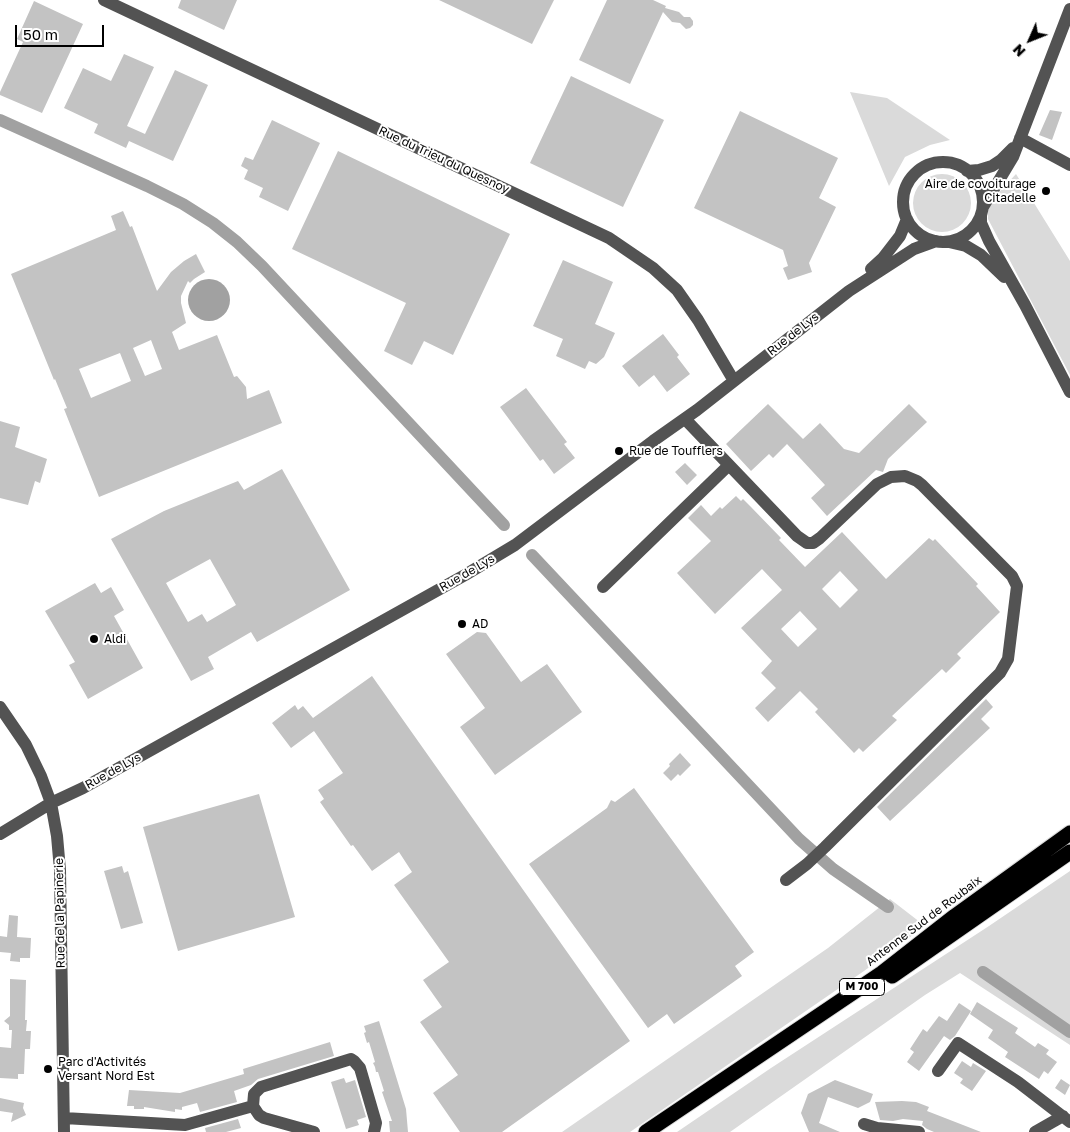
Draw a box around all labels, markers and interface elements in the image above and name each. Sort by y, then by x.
scale bar [18,15,106,47]
north arrow [1005,15,1055,65]
text: 50 m [23,25,58,43]
text: N [1009,41,1029,61]
street label: Rue du Trieu du Quesnoy [376,123,512,197]
place label: Aire de covoiturage Citadelle [925,177,1036,205]
marker: Aire de covoiturage Citadelle [1040,185,1052,197]
street label: Rue de Lys [764,309,822,359]
place label: Rue de Toufflers [629,444,723,458]
marker: Rue de Toufflers [613,445,625,457]
street label: Rue de Lys [437,551,497,595]
place label: AD [472,617,488,631]
marker: AD [456,618,468,630]
place label: Aldi [104,632,126,646]
marker: Aldi [88,633,100,645]
street label: Rue de Lys [83,750,143,792]
street label: Rue de la Papinerie [52,858,68,968]
street label: Antenne Sud de Roubaix [863,873,985,969]
road number: M 700 [840,979,884,996]
place label: Parc d'Activités Versant Nord Est [58,1055,155,1083]
marker: Parc d'Activités Versant Nord Est [42,1063,54,1075]

